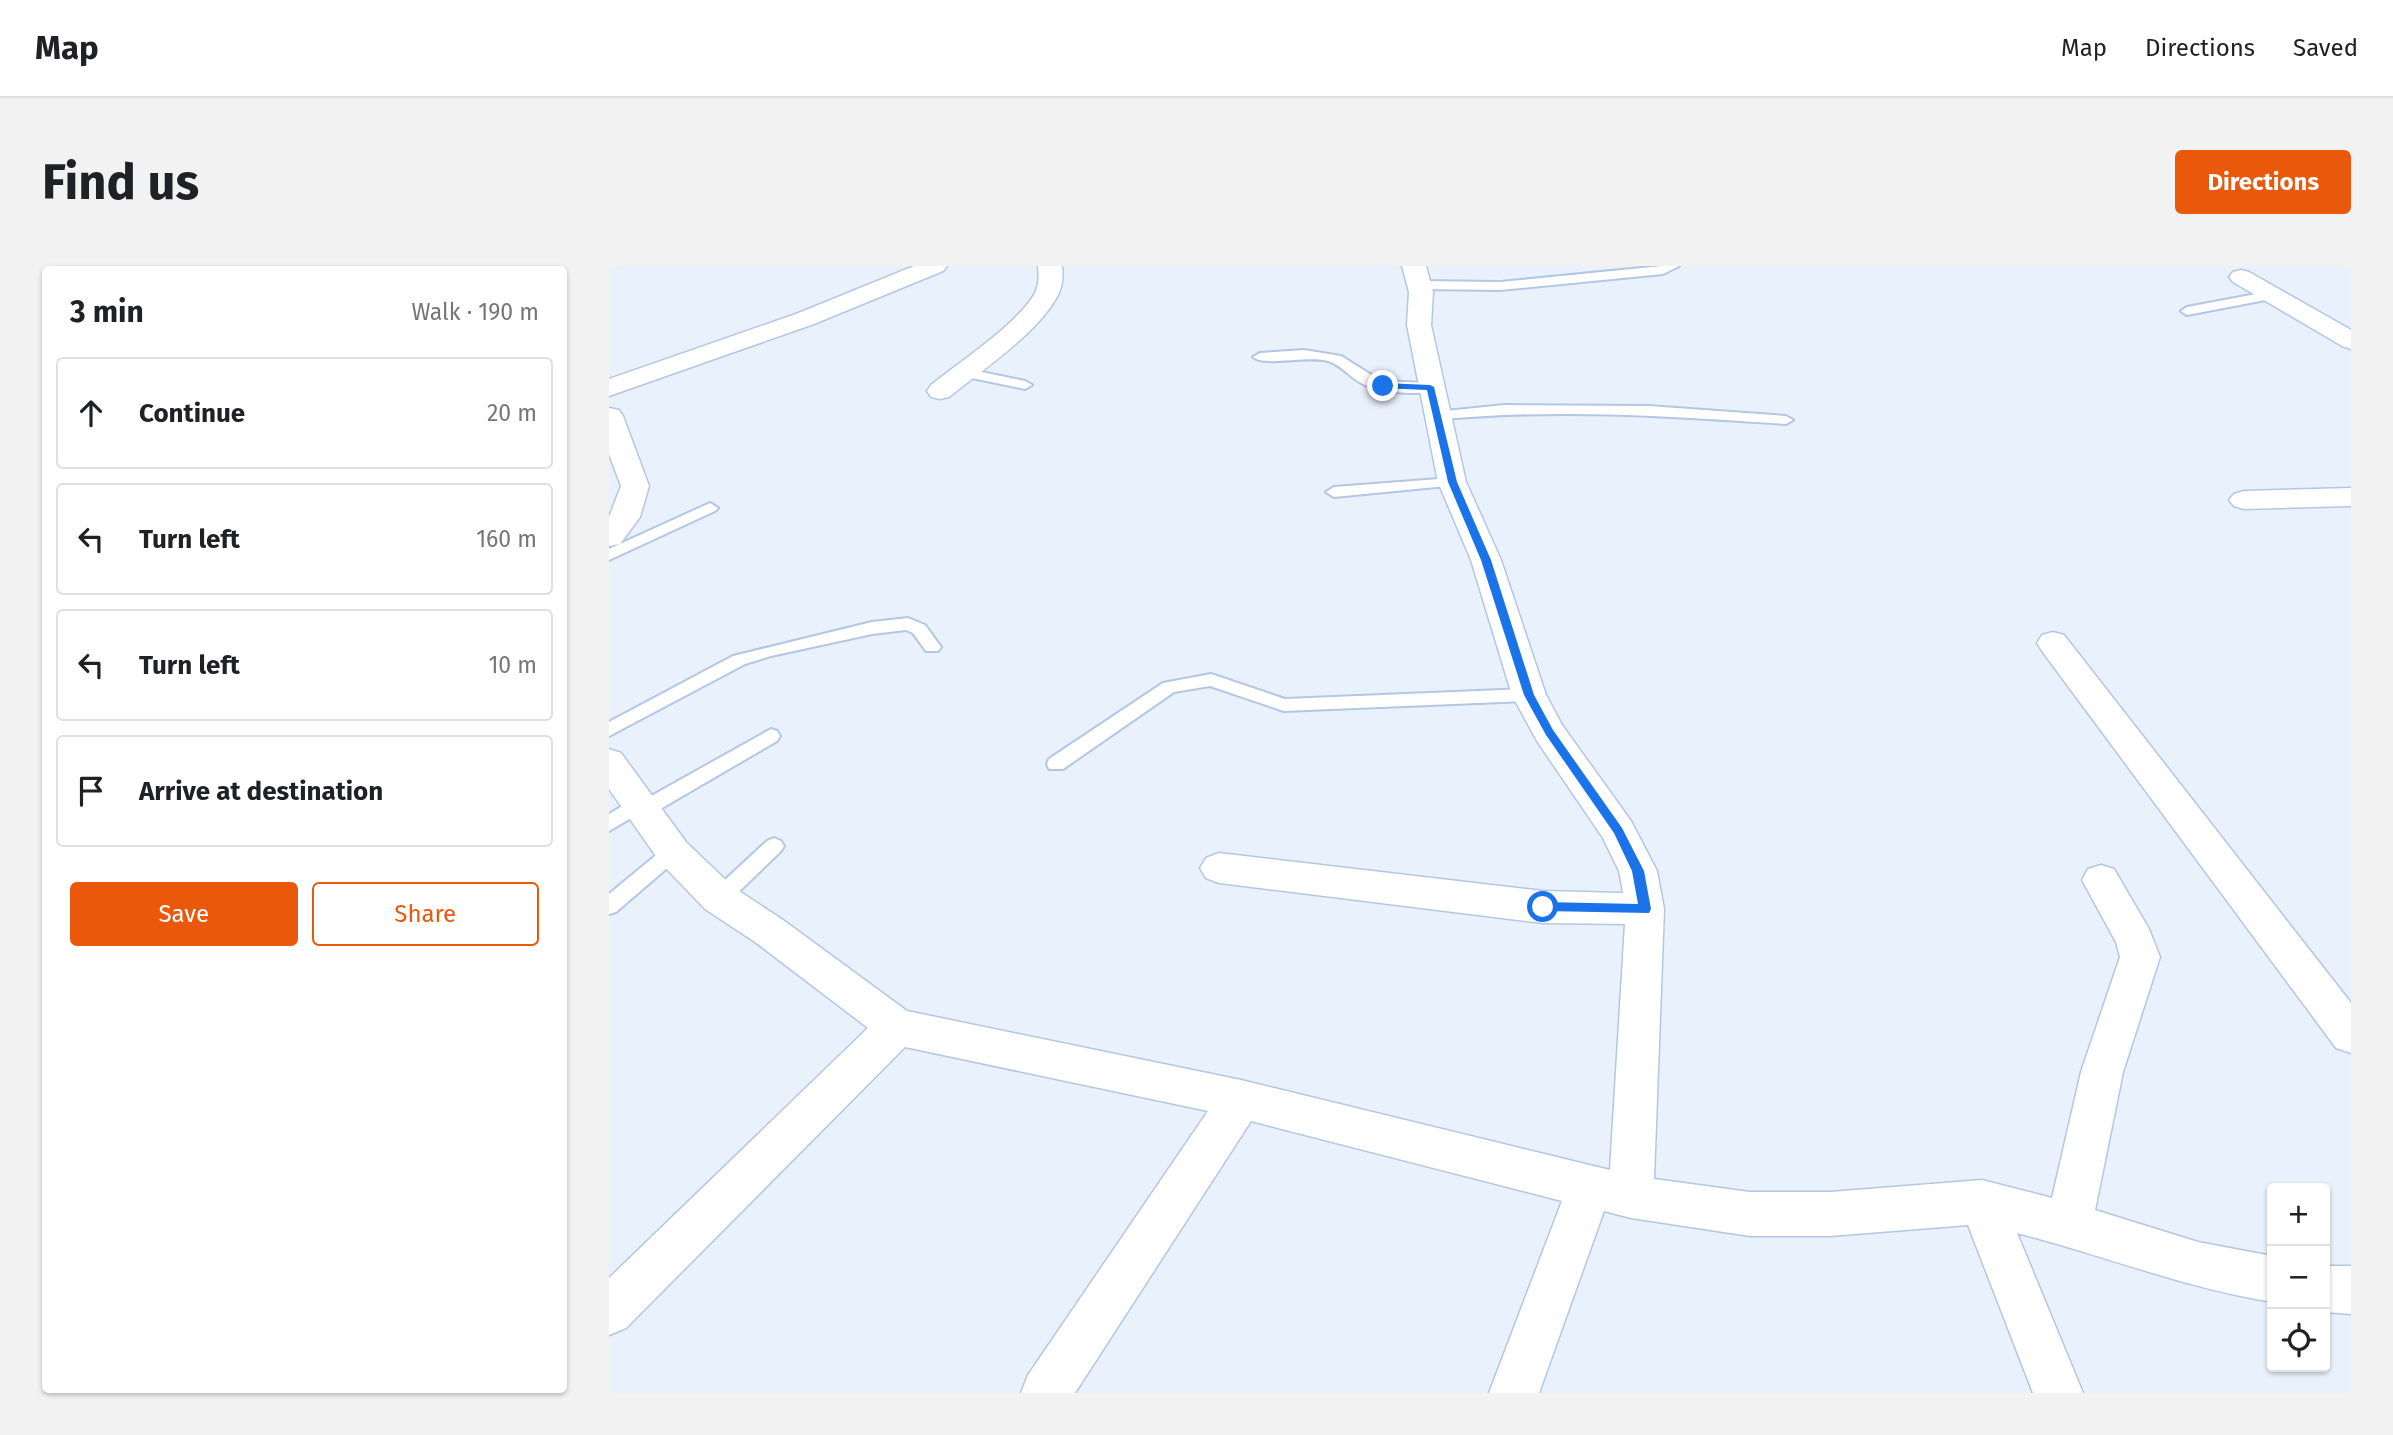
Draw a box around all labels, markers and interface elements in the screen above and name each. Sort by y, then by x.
text: Map [35,28,99,68]
text: Map [2061,34,2107,62]
text: Directions [2145,34,2255,62]
text: Saved [2293,34,2358,62]
button: Directions [2175,150,2351,214]
text: Find us [42,153,199,212]
text: 3 min [70,294,144,330]
text: Walk · 190 m [412,298,539,326]
route end [1367,370,1398,401]
icon: ahead [72,394,110,432]
text: Continue [139,398,245,429]
text: 20 m [487,399,537,427]
icon: left [72,520,110,558]
text: Turn left [139,524,240,555]
text: 160 m [476,525,537,553]
icon: left [72,646,110,684]
text: Turn left [139,650,240,681]
text: 10 m [488,651,537,679]
icon: arrive [72,772,110,810]
text: Arrive at destination [139,776,383,807]
button: Save [70,882,298,946]
button: Share [312,882,539,946]
route start [1527,891,1558,922]
map controls [2267,1183,2330,1372]
button: + [2267,1183,2330,1246]
button: − [2267,1246,2330,1309]
button: locate [2267,1309,2330,1372]

